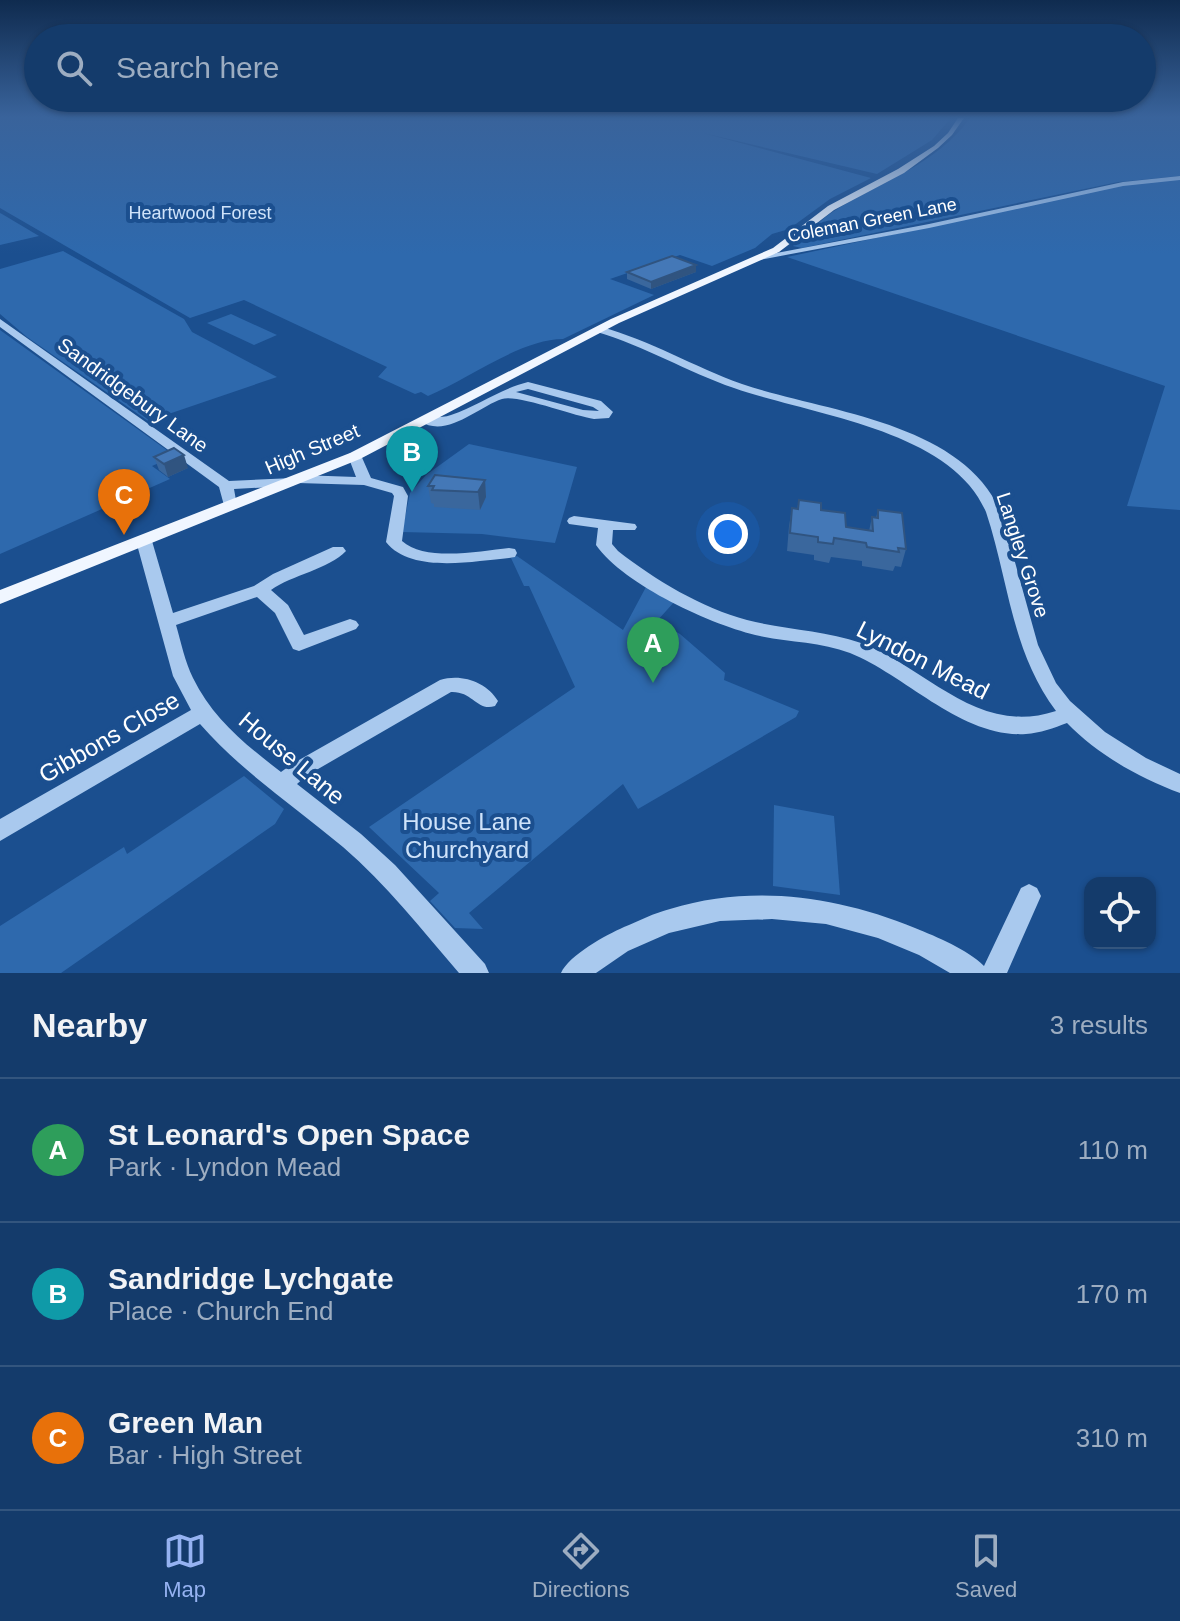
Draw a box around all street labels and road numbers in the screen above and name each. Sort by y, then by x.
street label: Coleman Green Lane [786,194,958,246]
street label: Sandridgebury Lane [54,333,212,457]
street label: High Street [262,419,363,479]
street label: Langley Grove [992,490,1054,620]
street label: Lyndon Mead [852,615,994,705]
street label: Gibbons Close [34,686,184,788]
street label: House Lane [234,706,350,810]

